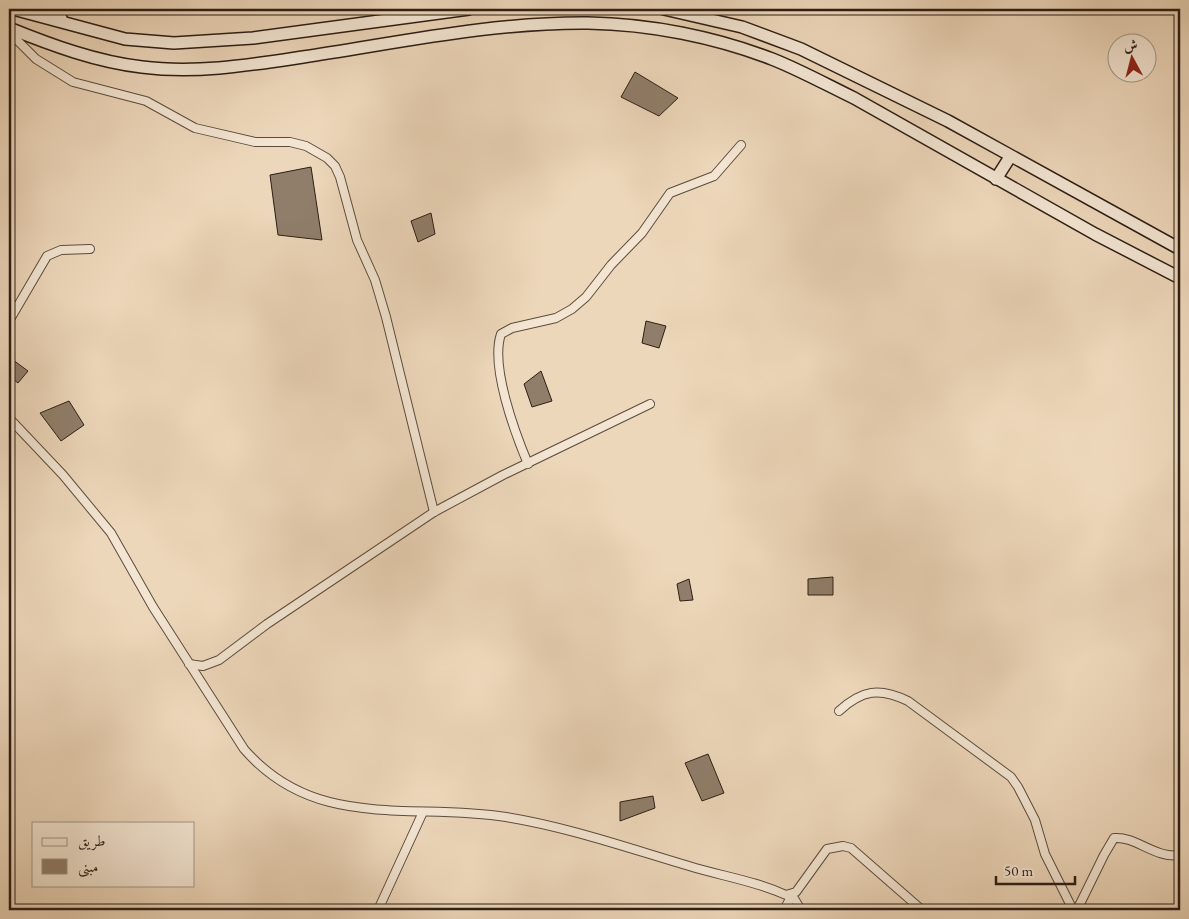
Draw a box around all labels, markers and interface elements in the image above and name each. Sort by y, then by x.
north arrow [1106,32,1156,82]
text: ش [1122,35,1139,55]
legend [32,822,195,886]
text: طريق [78,831,105,851]
scale bar [996,854,1075,886]
text: مبنى [78,857,98,878]
text: 50 m [1004,861,1033,880]

